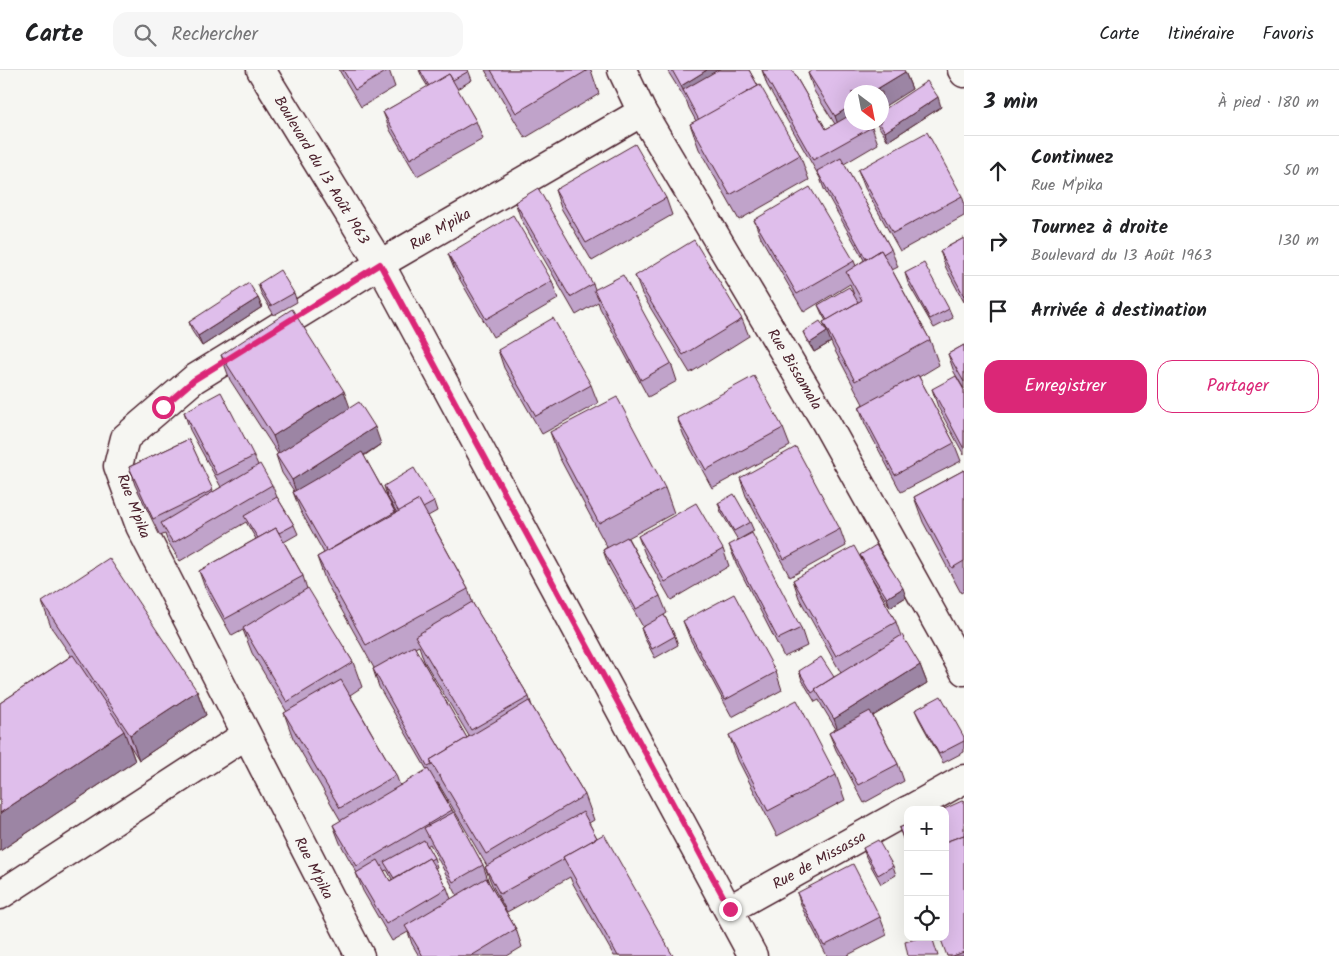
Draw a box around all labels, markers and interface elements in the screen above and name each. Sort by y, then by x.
search box [113,12,463,57]
text: Carte [25,15,83,54]
text: Rechercher [171,20,258,50]
text: Carte [1099,20,1139,49]
text: Itinéraire [1167,20,1234,49]
text: Favoris [1262,20,1314,49]
icon: search [131,21,159,49]
north arrow [844,85,889,130]
text: 3 min [984,86,1038,119]
text: À pied · 180 m [1218,90,1319,115]
street label: Boulevard du 13 Août 1963 [267,92,375,250]
text: Continuez [1031,143,1114,173]
icon: ahead [984,157,1012,185]
text: 50 m [1283,158,1319,183]
text: Rue M'pika [1031,173,1103,198]
street label: Rue M'pika [405,203,476,257]
text: Tournez à droite [1031,213,1168,243]
icon: right [984,227,1012,255]
text: 130 m [1278,228,1319,253]
text: Boulevard du 13 Août 1963 [1031,243,1212,268]
text: Arrivée à destination [1031,296,1207,326]
icon: arrive [984,297,1012,325]
street label: Rue Bissamala [760,324,828,415]
button: Enregistrer [984,360,1147,413]
button: Partager [1157,360,1319,413]
route start [152,396,175,419]
street label: Rue M'pika [110,471,156,542]
map controls [904,806,949,941]
button: + [904,806,949,851]
street label: Rue de Missassa [768,825,871,897]
street label: Rue M'pika [287,833,339,904]
button: − [904,851,949,896]
button: locate [904,896,949,941]
route end [719,898,742,921]

